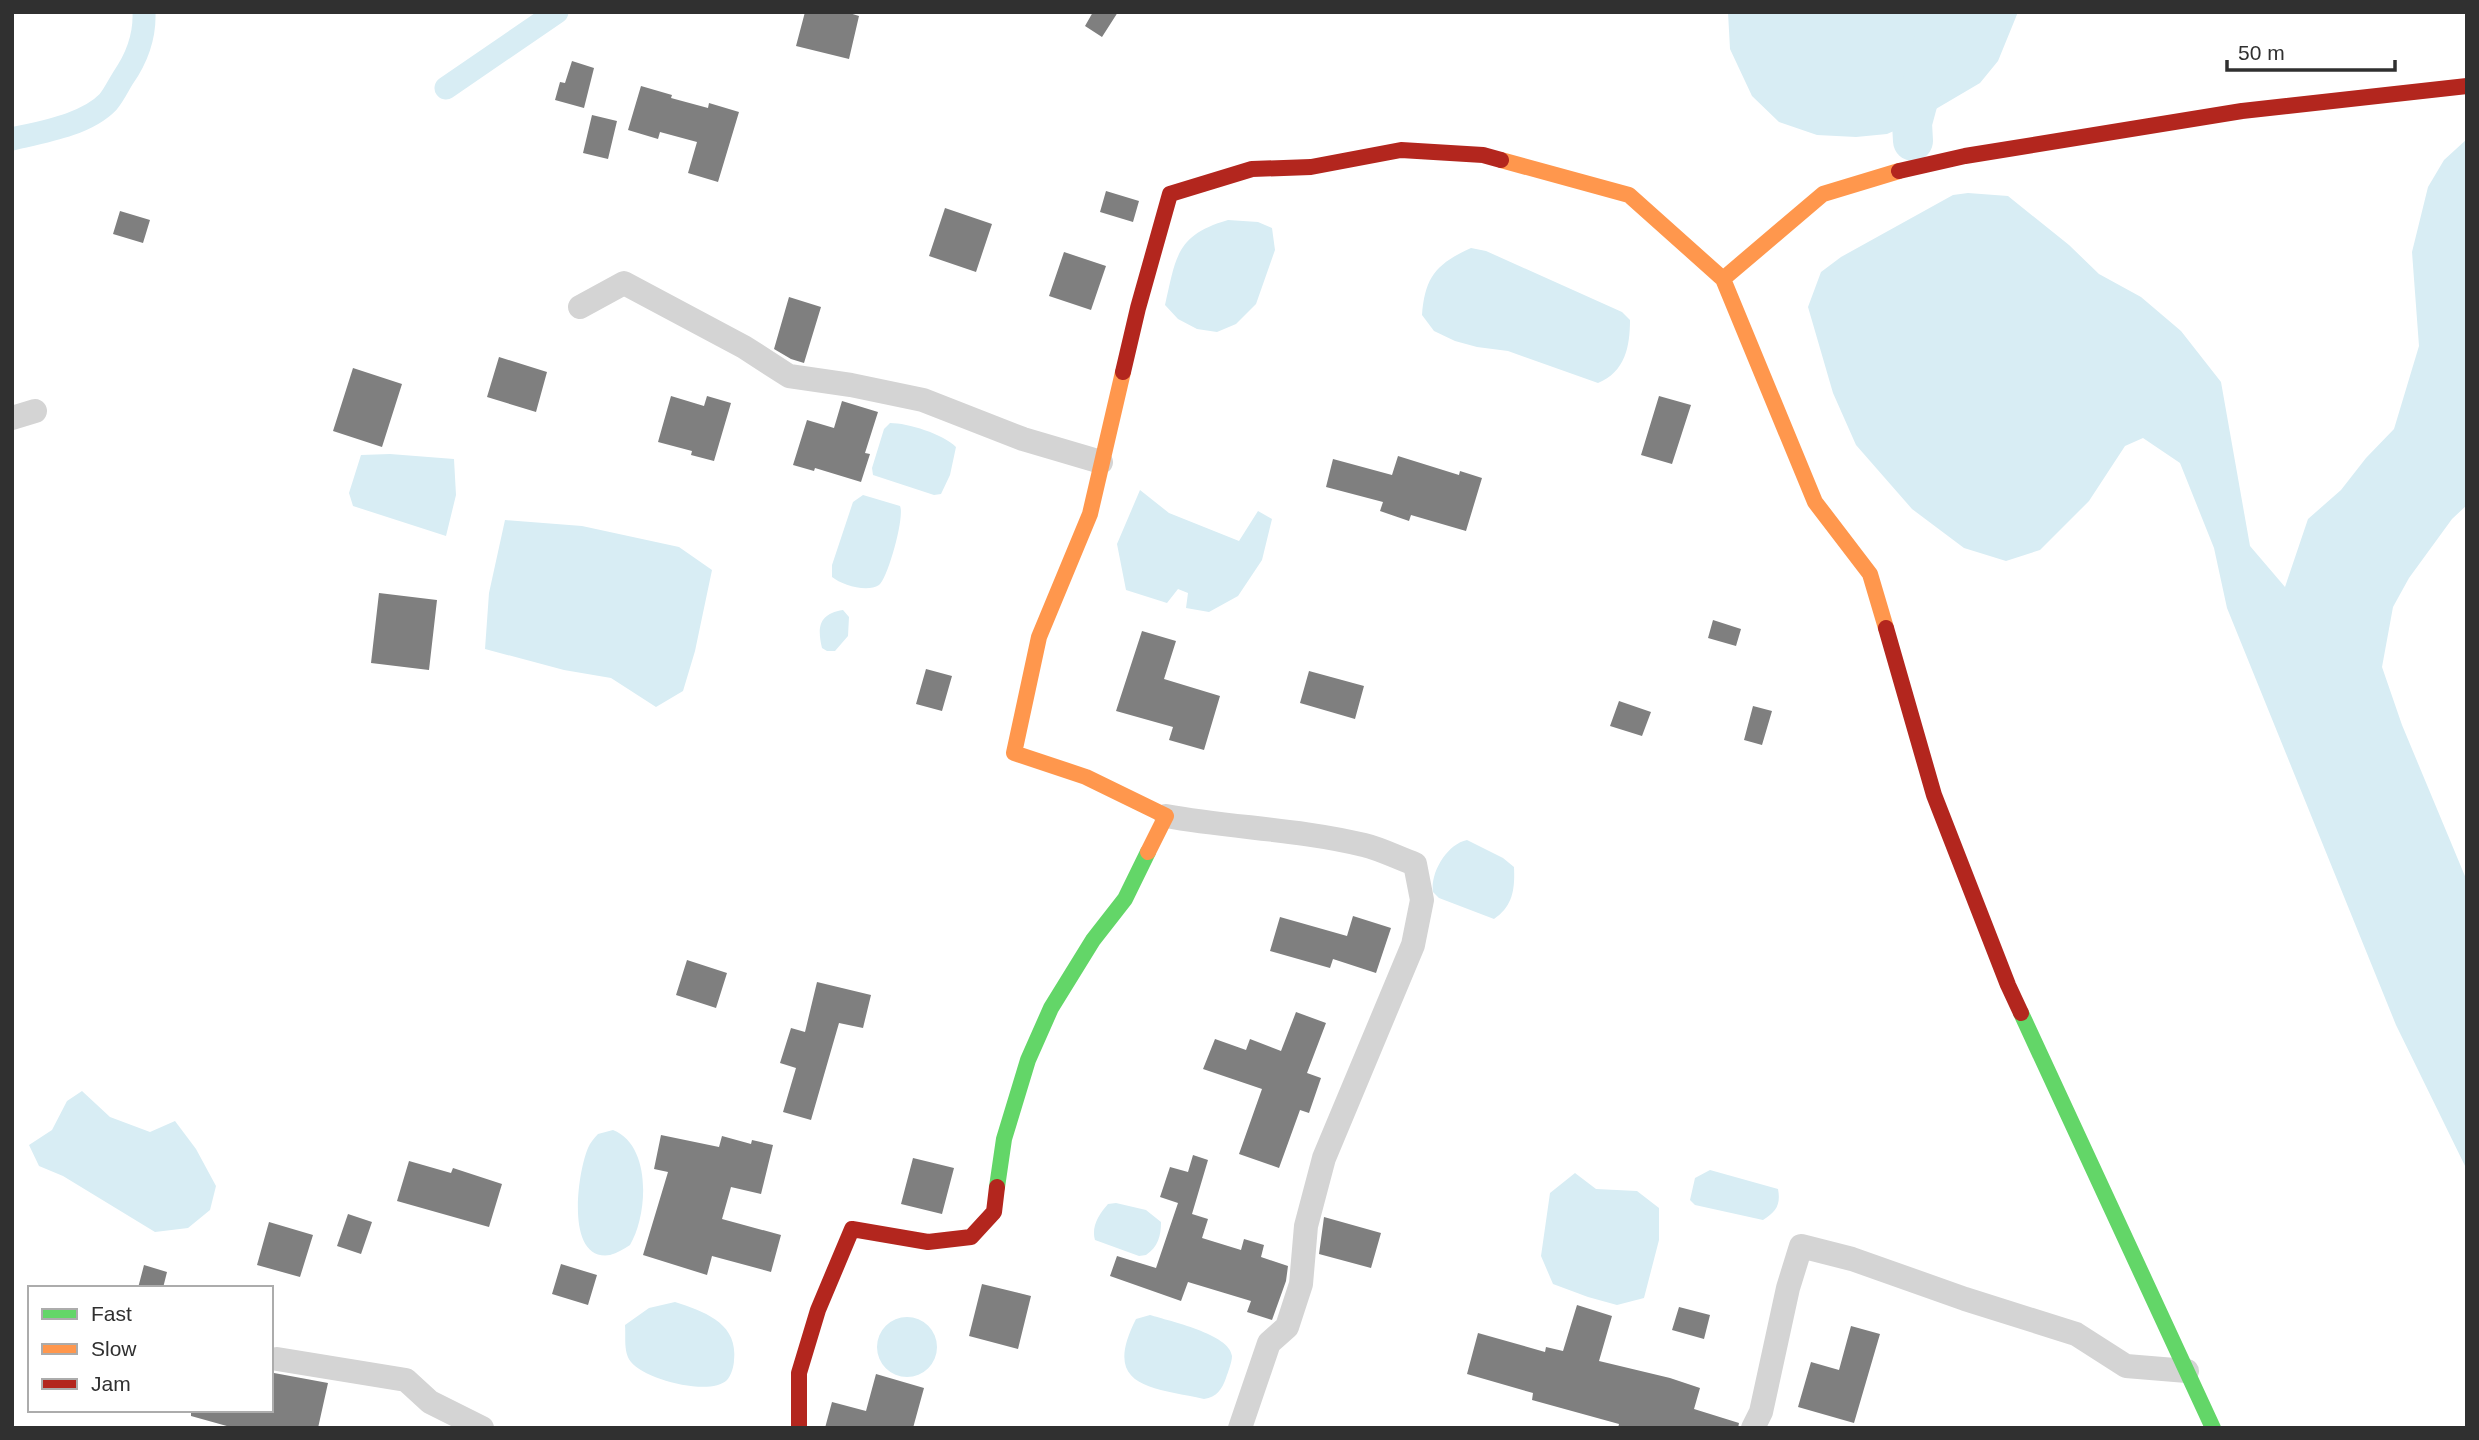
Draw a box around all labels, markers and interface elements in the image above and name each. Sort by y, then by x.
scale bar [2227,28,2395,72]
text: 50 m [2238,41,2285,64]
legend [28,1286,273,1412]
text: Fast [91,1302,132,1325]
text: Slow [91,1337,137,1360]
text: Jam [91,1372,131,1395]

